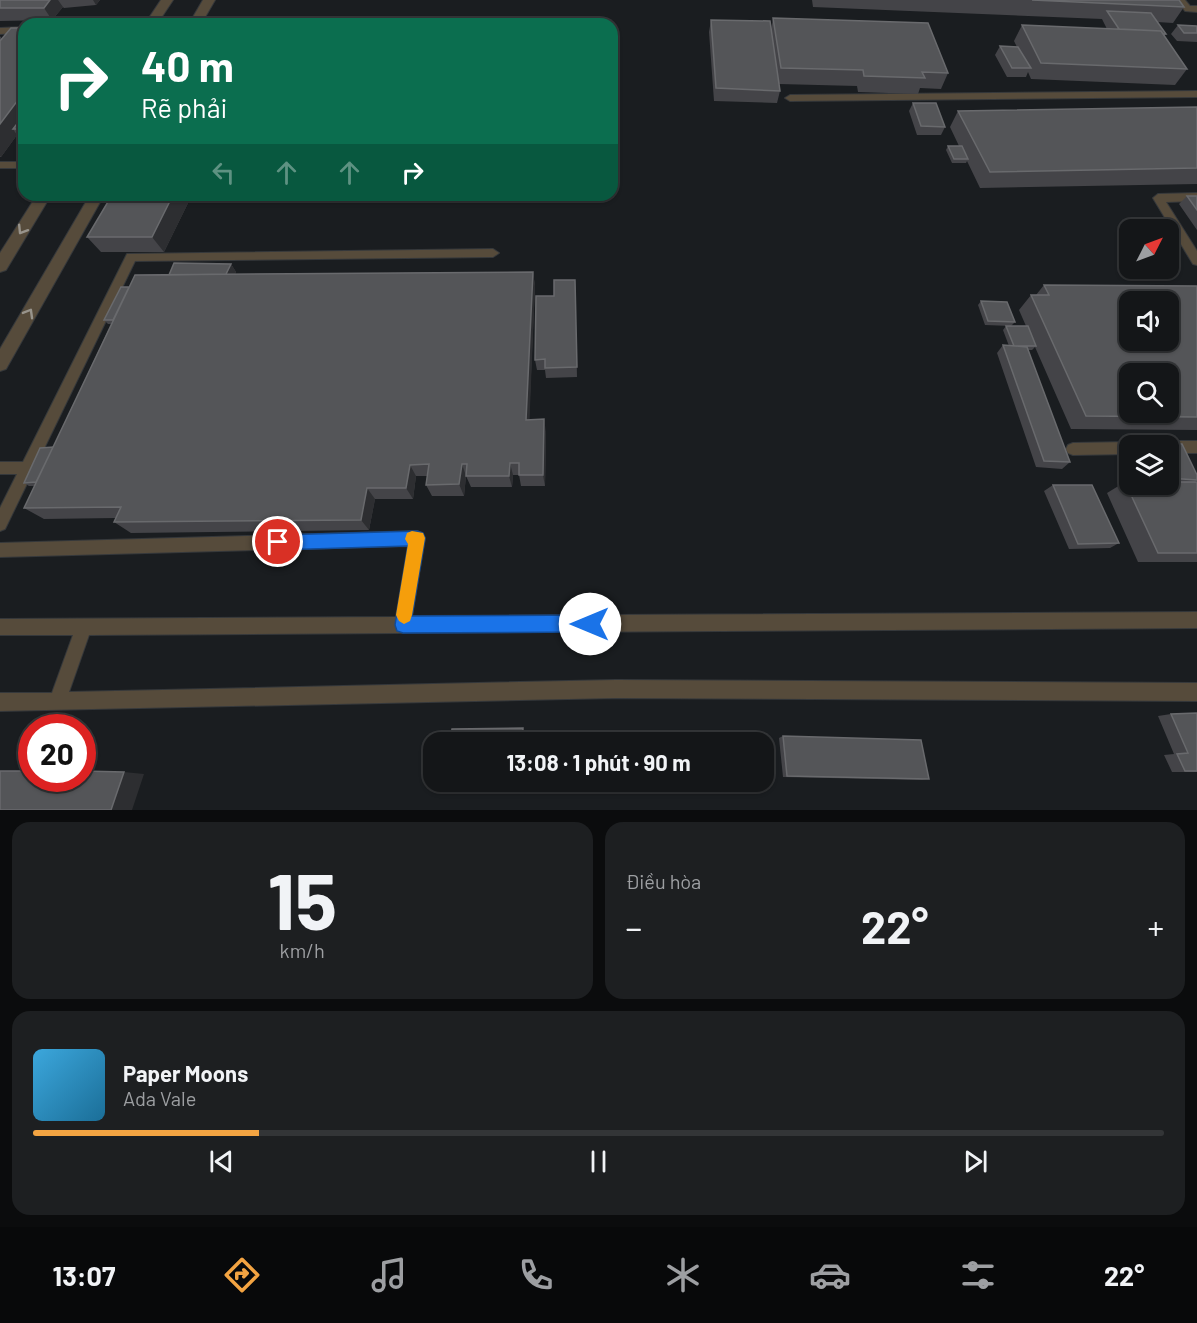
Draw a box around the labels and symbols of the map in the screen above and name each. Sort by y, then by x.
north arrow [1119,219,1179,279]
one-way arrow [19,224,30,235]
one-way arrow [22,309,34,319]
pin [252,516,303,567]
position arrow [558,592,622,656]
speed limit sign: 20 [18,714,96,792]

